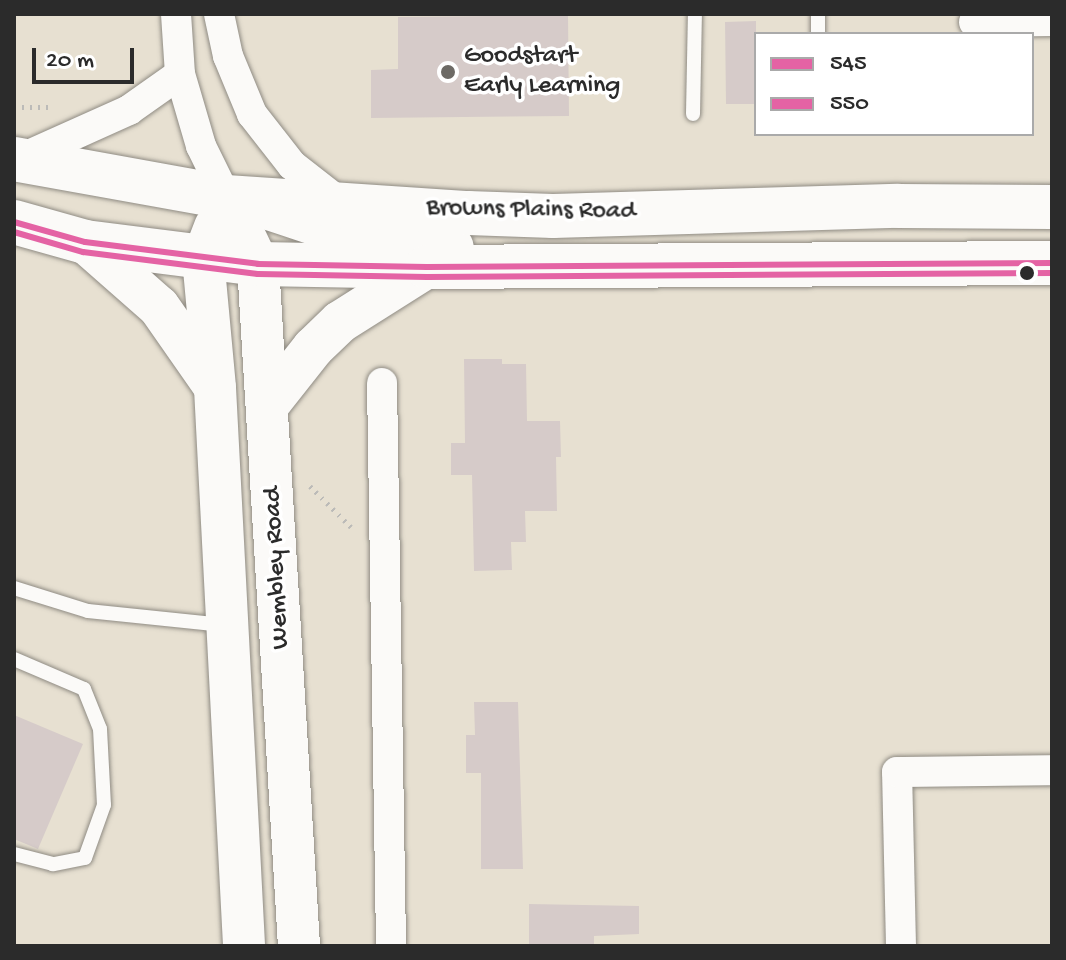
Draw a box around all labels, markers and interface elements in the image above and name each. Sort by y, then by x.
scale bar [36,32,138,82]
legend [754,32,1034,136]
place label: Goodstart Early Learning [464,41,620,102]
text: 20 m [46,47,94,76]
text: 545 [830,50,867,79]
marker: Goodstart Early Learning [439,63,457,81]
text: 550 [830,90,869,119]
street label: Browns Plains Road [426,194,636,228]
unlabelled marker [1019,265,1035,281]
street label: Wembley Road [258,486,298,650]

